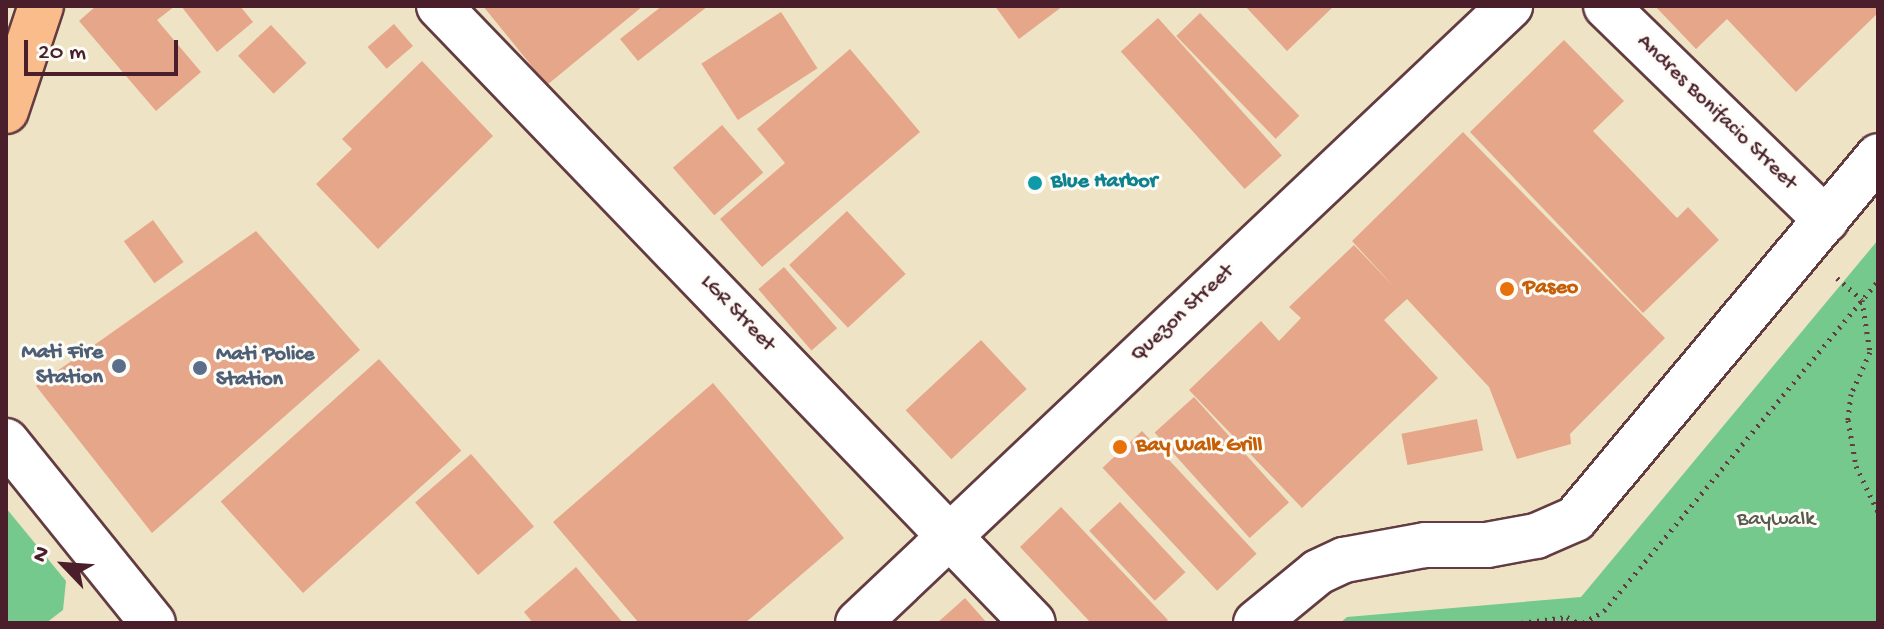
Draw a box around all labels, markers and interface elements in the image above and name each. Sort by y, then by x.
scale bar [28,24,182,74]
street label: Andres Bonifacio Street [1630,29,1802,197]
text: 20 m [38,39,86,68]
place label: Blue Harbor [1051,170,1157,196]
marker: Blue Harbor [1026,174,1044,192]
street label: Quezon Street [1126,259,1240,369]
street label: LGR Street [694,270,780,358]
place label: Paseo [1523,276,1578,302]
marker: Paseo [1498,280,1516,298]
place label: Mati Fire Station [21,340,103,392]
place label: Mati Police Station [216,342,314,394]
marker: Mati Fire Station [110,357,128,375]
marker: Mati Police Station [191,359,209,377]
place label: Bay Walk Grill [1136,434,1262,460]
marker: Bay Walk Grill [1111,438,1129,456]
park label: Baywalk [1737,508,1815,534]
north arrow [24,525,104,605]
text: N [27,543,57,567]

